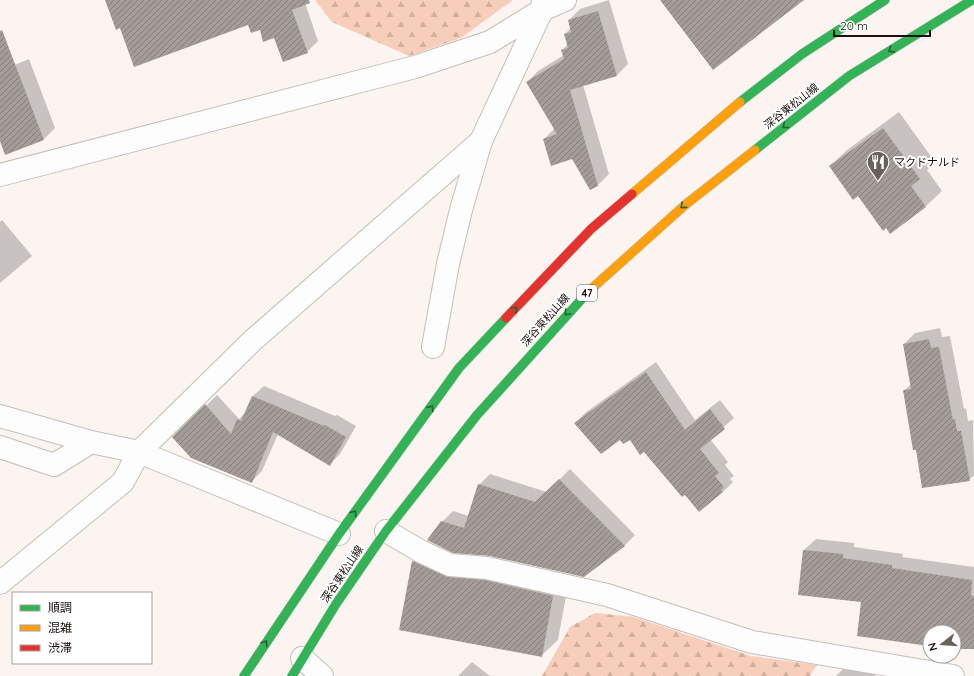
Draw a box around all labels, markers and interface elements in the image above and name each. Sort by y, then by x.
scale bar [834,12,930,38]
text: 20 m [840,18,868,33]
one-way arrow [888,46,895,53]
street label: 深谷東松山線 [761,80,821,132]
one-way arrow [783,121,790,128]
restaurant icon: マクドナルド [865,149,891,182]
place label: マクドナルド [894,155,960,169]
one-way arrow [681,202,688,209]
road number: 47 [577,285,597,301]
street label: 深谷東松山線 [518,291,572,349]
one-way arrow [510,306,517,314]
one-way arrow [565,309,572,316]
one-way arrow [426,405,433,412]
one-way arrow [350,510,357,517]
street label: 深谷東松山線 [318,543,366,605]
legend [12,592,152,664]
text: 順調 [48,600,72,615]
text: 混雑 [48,620,72,635]
north arrow [922,624,962,664]
text: 渋滞 [48,640,72,655]
one-way arrow [260,640,268,647]
text: N [925,641,940,653]

